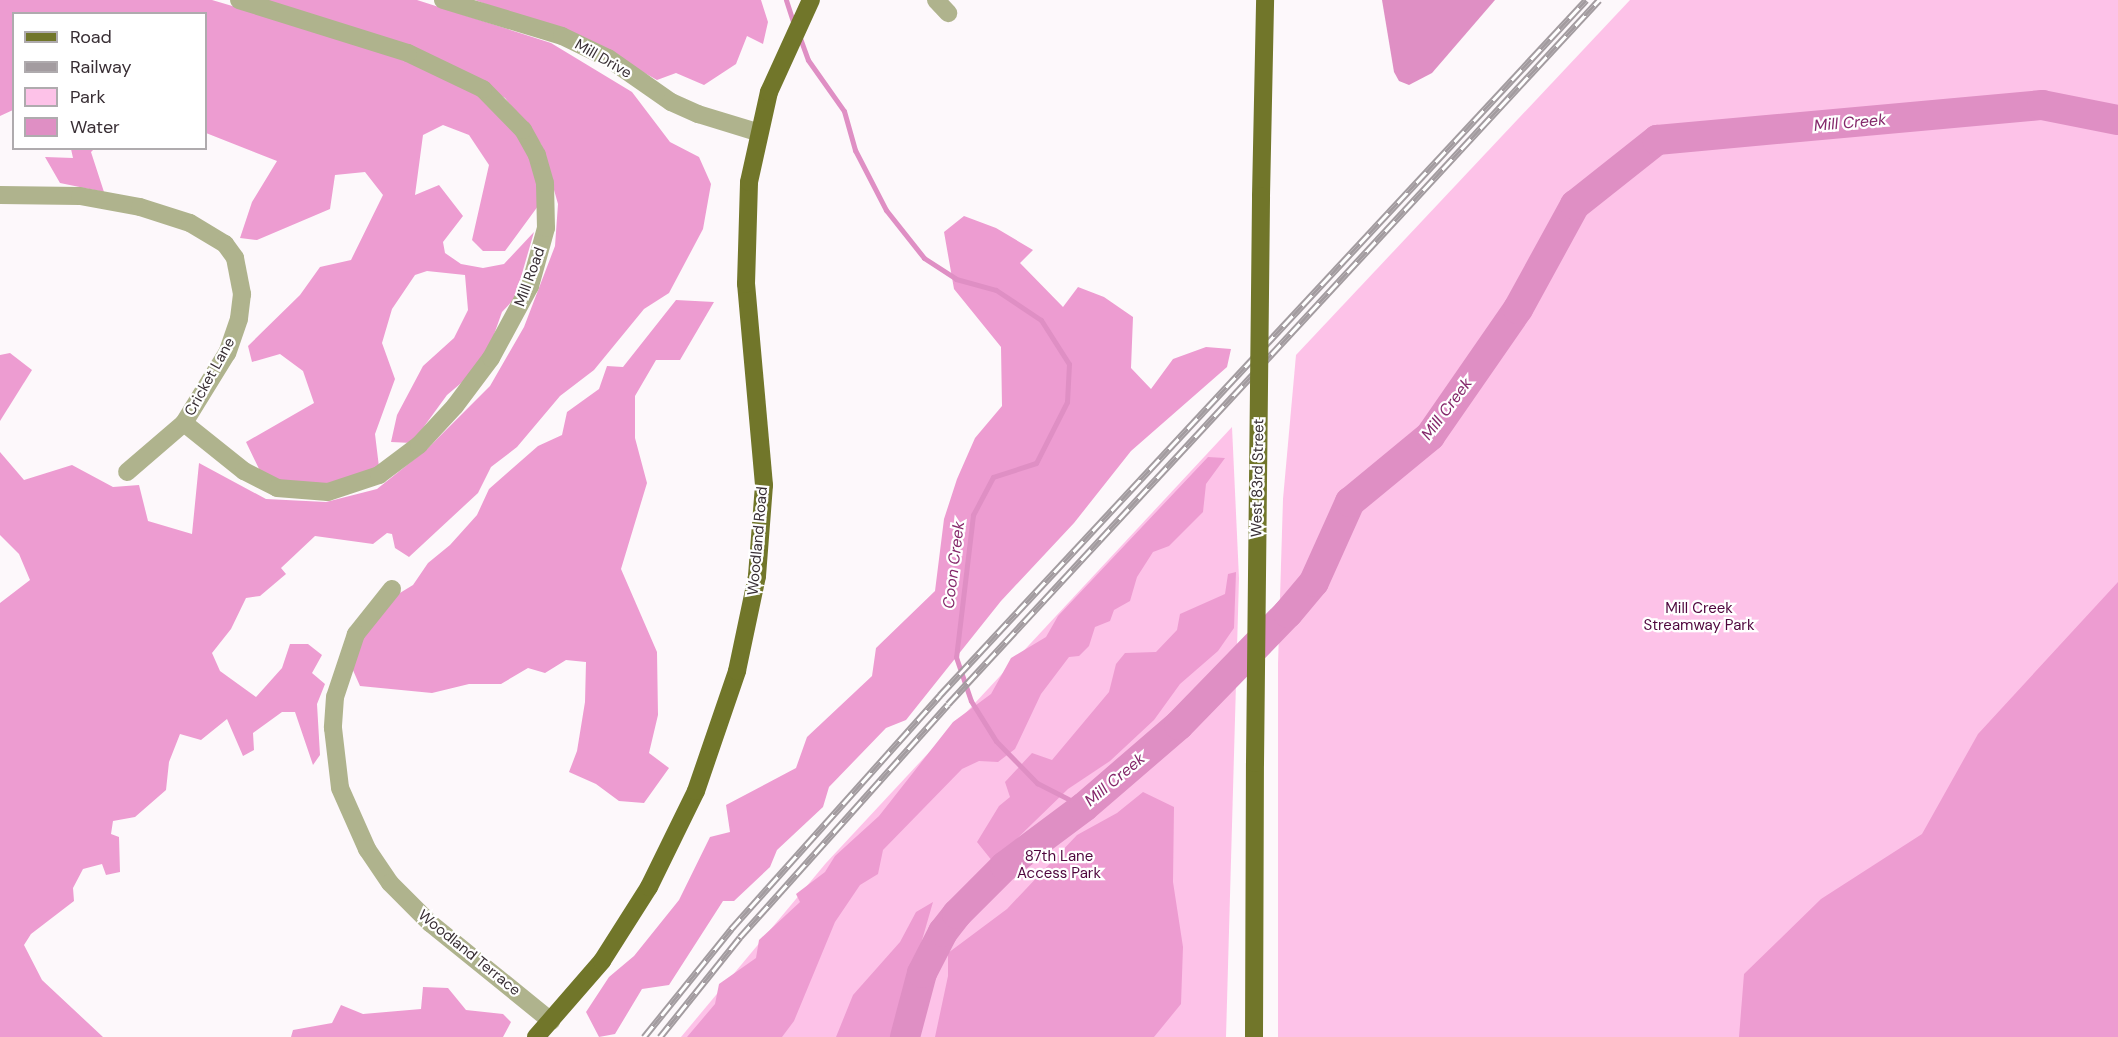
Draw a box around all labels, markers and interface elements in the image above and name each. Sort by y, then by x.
legend [12,12,207,150]
text: Road [70,25,112,49]
street label: Mill Drive [571,36,635,82]
text: Railway [70,55,132,79]
text: Park [70,85,106,109]
water label: Mill Creek [1813,110,1887,136]
text: Water [70,115,120,139]
street label: Mill Road [511,245,549,309]
street label: Cricket Lane [181,335,239,419]
water label: Mill Creek [1417,374,1477,444]
street label: West 83rd Street [1248,419,1268,537]
street label: Woodland Road [744,486,772,596]
water label: Coon Creek [939,520,969,610]
park label: Mill Creek Streamway Park [1644,599,1754,634]
water label: Mill Creek [1081,749,1149,811]
park label: 87th Lane Access Park [1017,847,1101,882]
street label: Woodland Terrace [414,906,524,1000]

